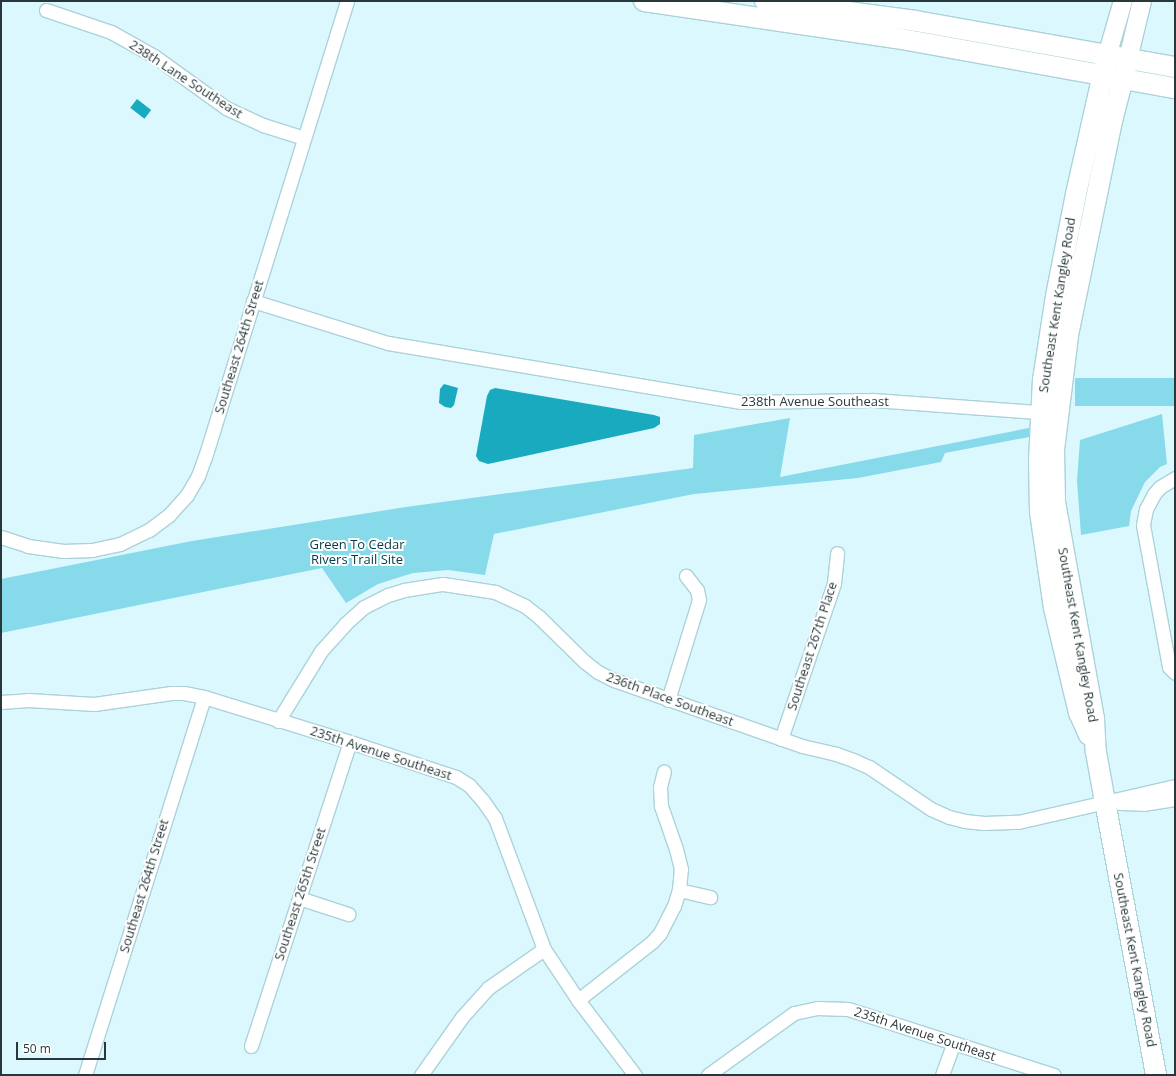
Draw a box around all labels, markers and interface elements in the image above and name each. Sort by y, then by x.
street label: 238th Lane Southeast [126,37,246,121]
street label: Southeast Kent Kangley Road [1035,216,1079,394]
street label: Southeast 264th Street [211,278,267,416]
street label: 238th Avenue Southeast [741,393,889,409]
park label: Green To Cedar Rivers Trail Site [309,537,405,568]
street label: Southeast Kent Kangley Road [1055,546,1101,724]
street label: Southeast 267th Place [784,580,840,712]
street label: 236th Place Southeast [604,669,736,729]
street label: 235th Avenue Southeast [308,723,454,783]
street label: Southeast 264th Street [116,817,172,955]
street label: Southeast 265th Street [271,826,329,962]
street label: Southeast Kent Kangley Road [1110,872,1160,1048]
street label: 235th Avenue Southeast [852,1004,998,1064]
scale bar [18,1034,108,1060]
text: 50 m [23,1040,51,1057]

